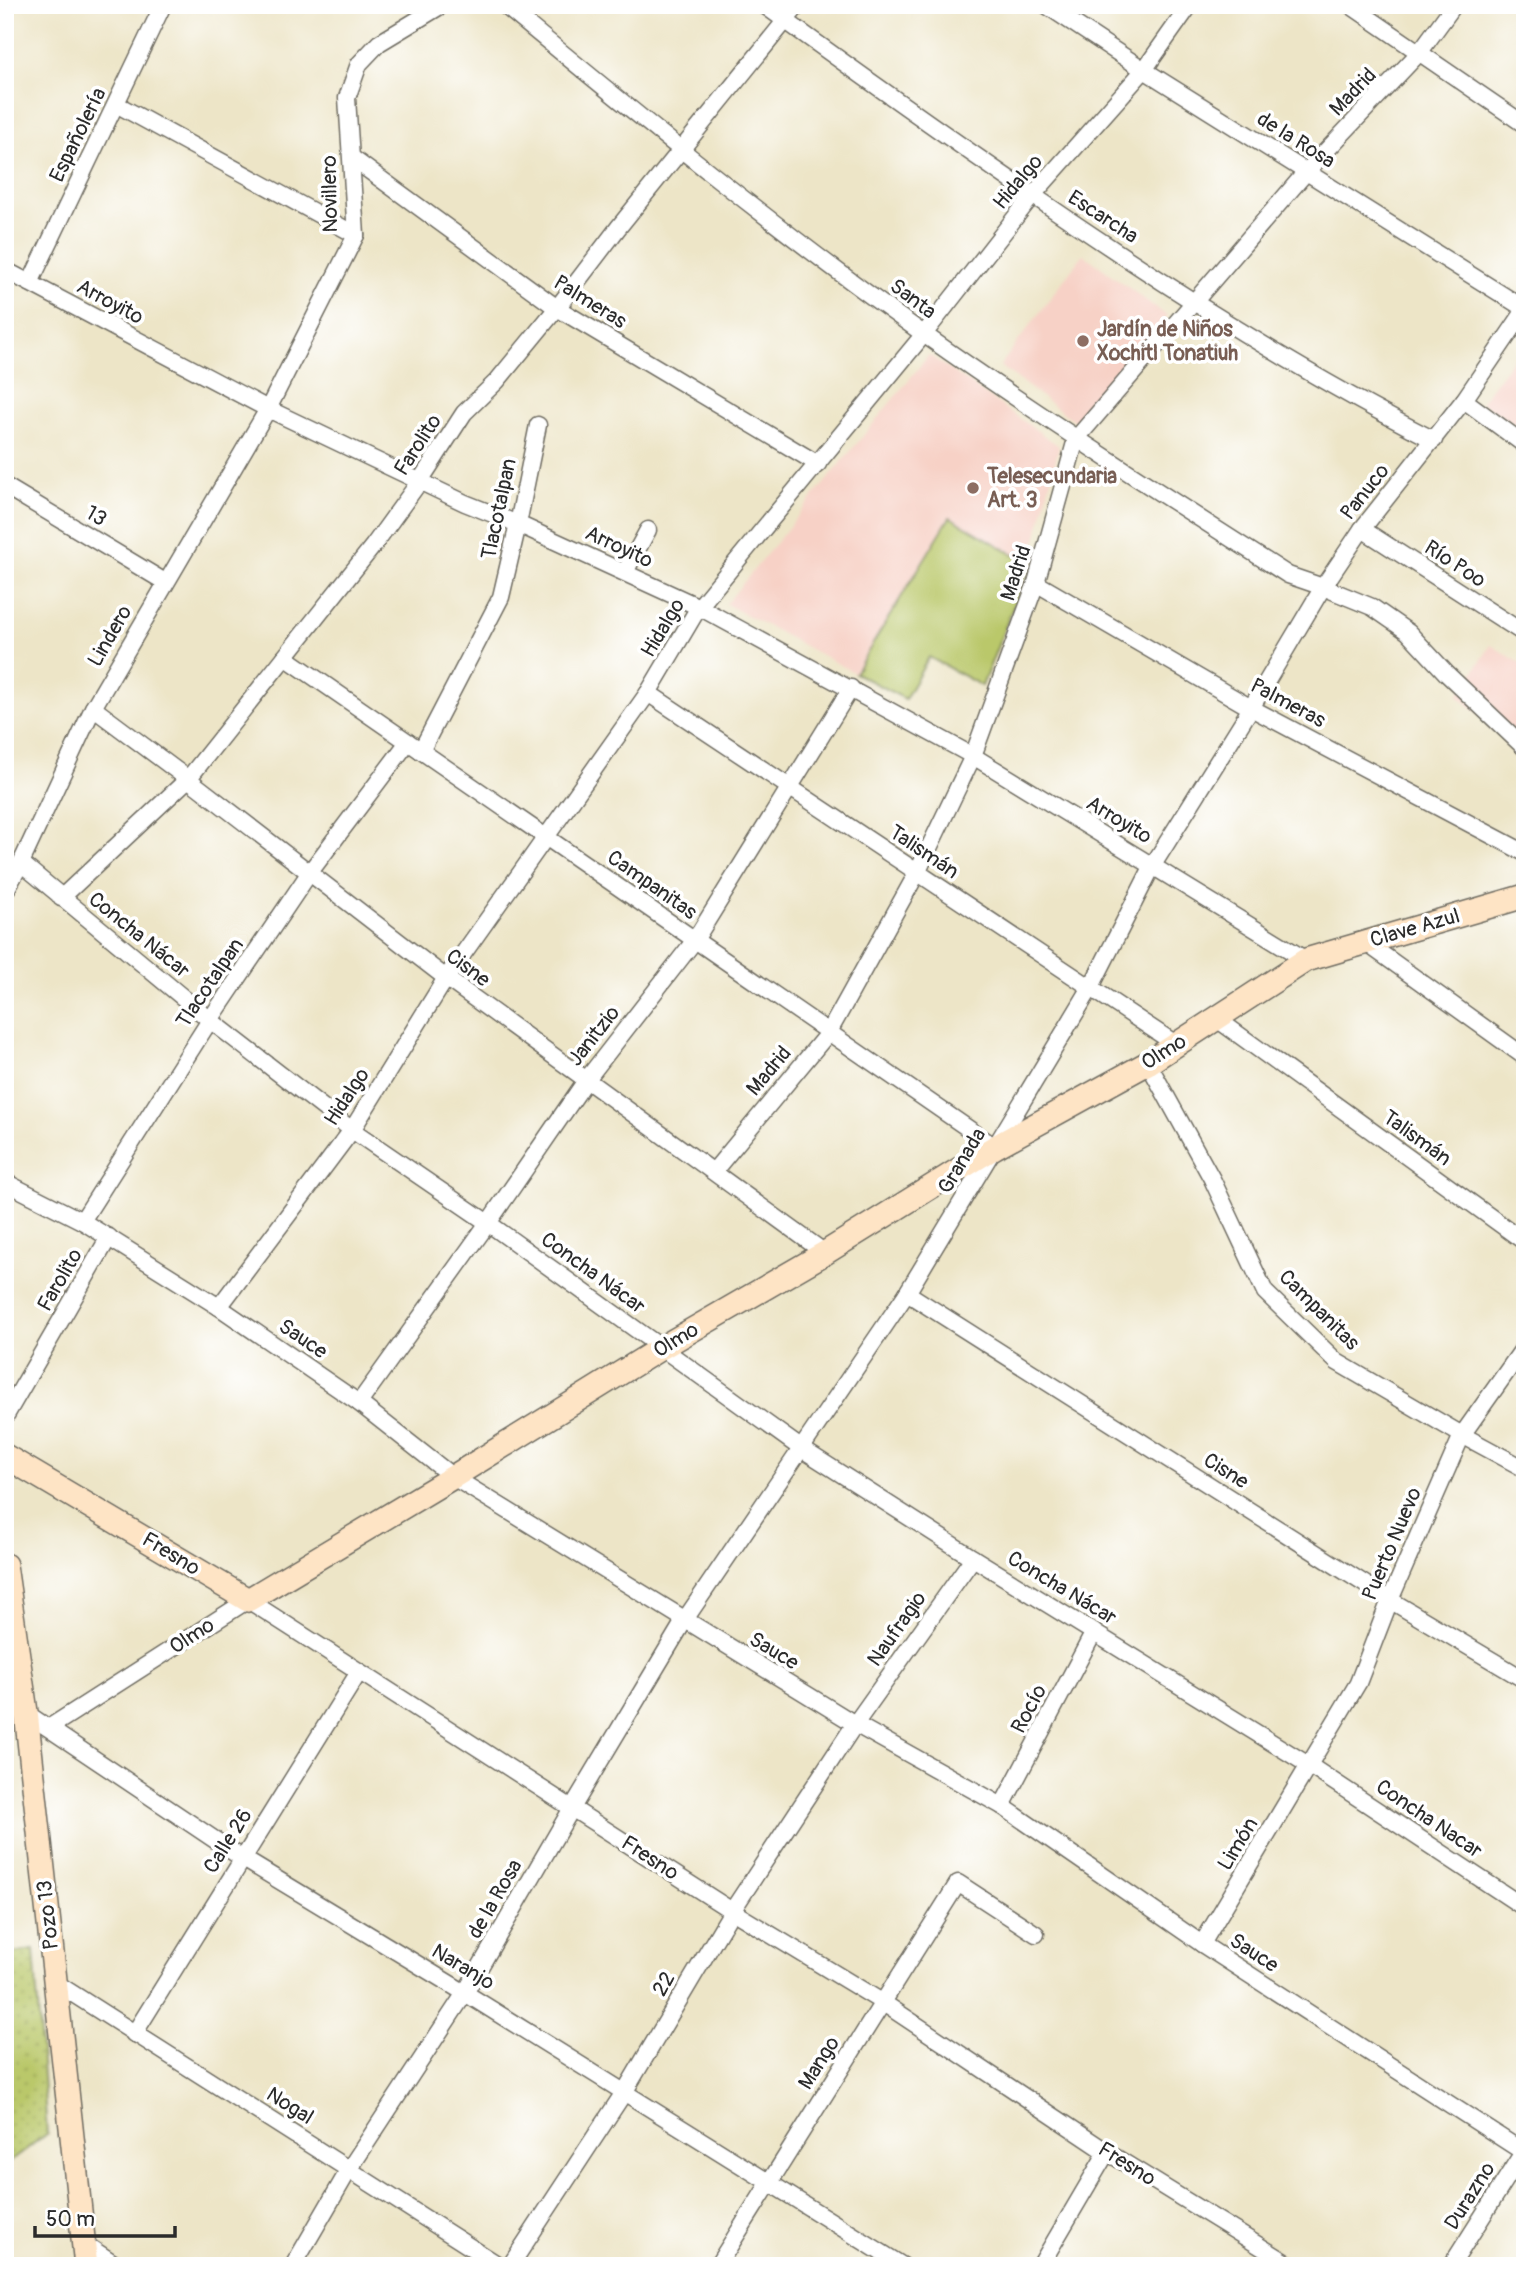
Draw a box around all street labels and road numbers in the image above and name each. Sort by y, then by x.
street label: Madrid [1324,62,1382,122]
street label: Españolería [44,83,112,187]
street label: de la Rosa [1252,105,1340,175]
street label: Hidalgo [987,149,1049,215]
street label: Novillero [316,155,344,233]
street label: Escarcha [1063,184,1143,250]
street label: Palmeras [548,269,632,335]
street label: Arroyito [72,273,148,331]
street label: Santa [884,273,942,325]
street label: Farolito [388,409,448,481]
street label: Tlacotalpan [475,456,523,562]
street label: Panuco [1335,458,1395,526]
street label: 13 [81,499,111,533]
street label: Arroyito [581,520,657,574]
street label: Río Poo [1419,534,1491,594]
street label: Madrid [994,542,1038,604]
street label: Hidalgo [635,594,691,662]
street label: Lindero [82,600,138,672]
street label: Palmeras [1246,672,1331,734]
street label: Arroyito [1081,790,1157,850]
street label: Talismán [884,819,964,885]
street label: Campanitas [602,844,703,926]
street label: Concha Nácar [83,886,196,984]
street label: Clave Azul [1367,902,1463,954]
street label: Tlacotalpan [170,933,250,1033]
street label: Cisne [441,943,496,994]
street label: Janitzio [562,1000,626,1072]
street label: Olmo [1136,1028,1192,1076]
street label: Madrid [740,1041,798,1101]
street label: Hidalgo [318,1063,376,1131]
street label: Talismán [1377,1104,1457,1172]
street label: Granada [932,1123,992,1199]
street label: Concha Nácar [535,1226,651,1320]
street label: Farolito [31,1244,89,1316]
street label: Campanitas [1273,1264,1366,1357]
street label: Sauce [273,1313,333,1365]
street label: Olmo [648,1316,704,1364]
street label: Cisne [1198,1447,1254,1496]
street label: Puerto Nuevo [1356,1483,1428,1605]
street label: Fresno [137,1526,205,1582]
street label: Concha Nácar [1002,1545,1122,1631]
street label: Naufragio [861,1586,933,1672]
street label: Olmo [164,1612,220,1660]
street label: Sauce [744,1626,804,1677]
street label: Rocío [1005,1680,1053,1738]
street label: Concha Nacar [1371,1774,1488,1865]
street label: Calle 26 [198,1803,258,1879]
street label: Limón [1212,1813,1264,1875]
street label: Fresno [616,1830,684,1886]
street label: de la Rosa [461,1854,529,1944]
street label: Pozo 13 [31,1879,65,1951]
street label: Sauce [1224,1927,1284,1979]
street label: Naranjo [427,1938,499,1996]
street label: 22 [646,1967,682,2001]
street label: Mango [792,2031,846,2095]
street label: Nogal [261,2081,319,2131]
street label: Fresno [1093,2136,1161,2192]
street label: Durazno [1439,2157,1501,2235]

